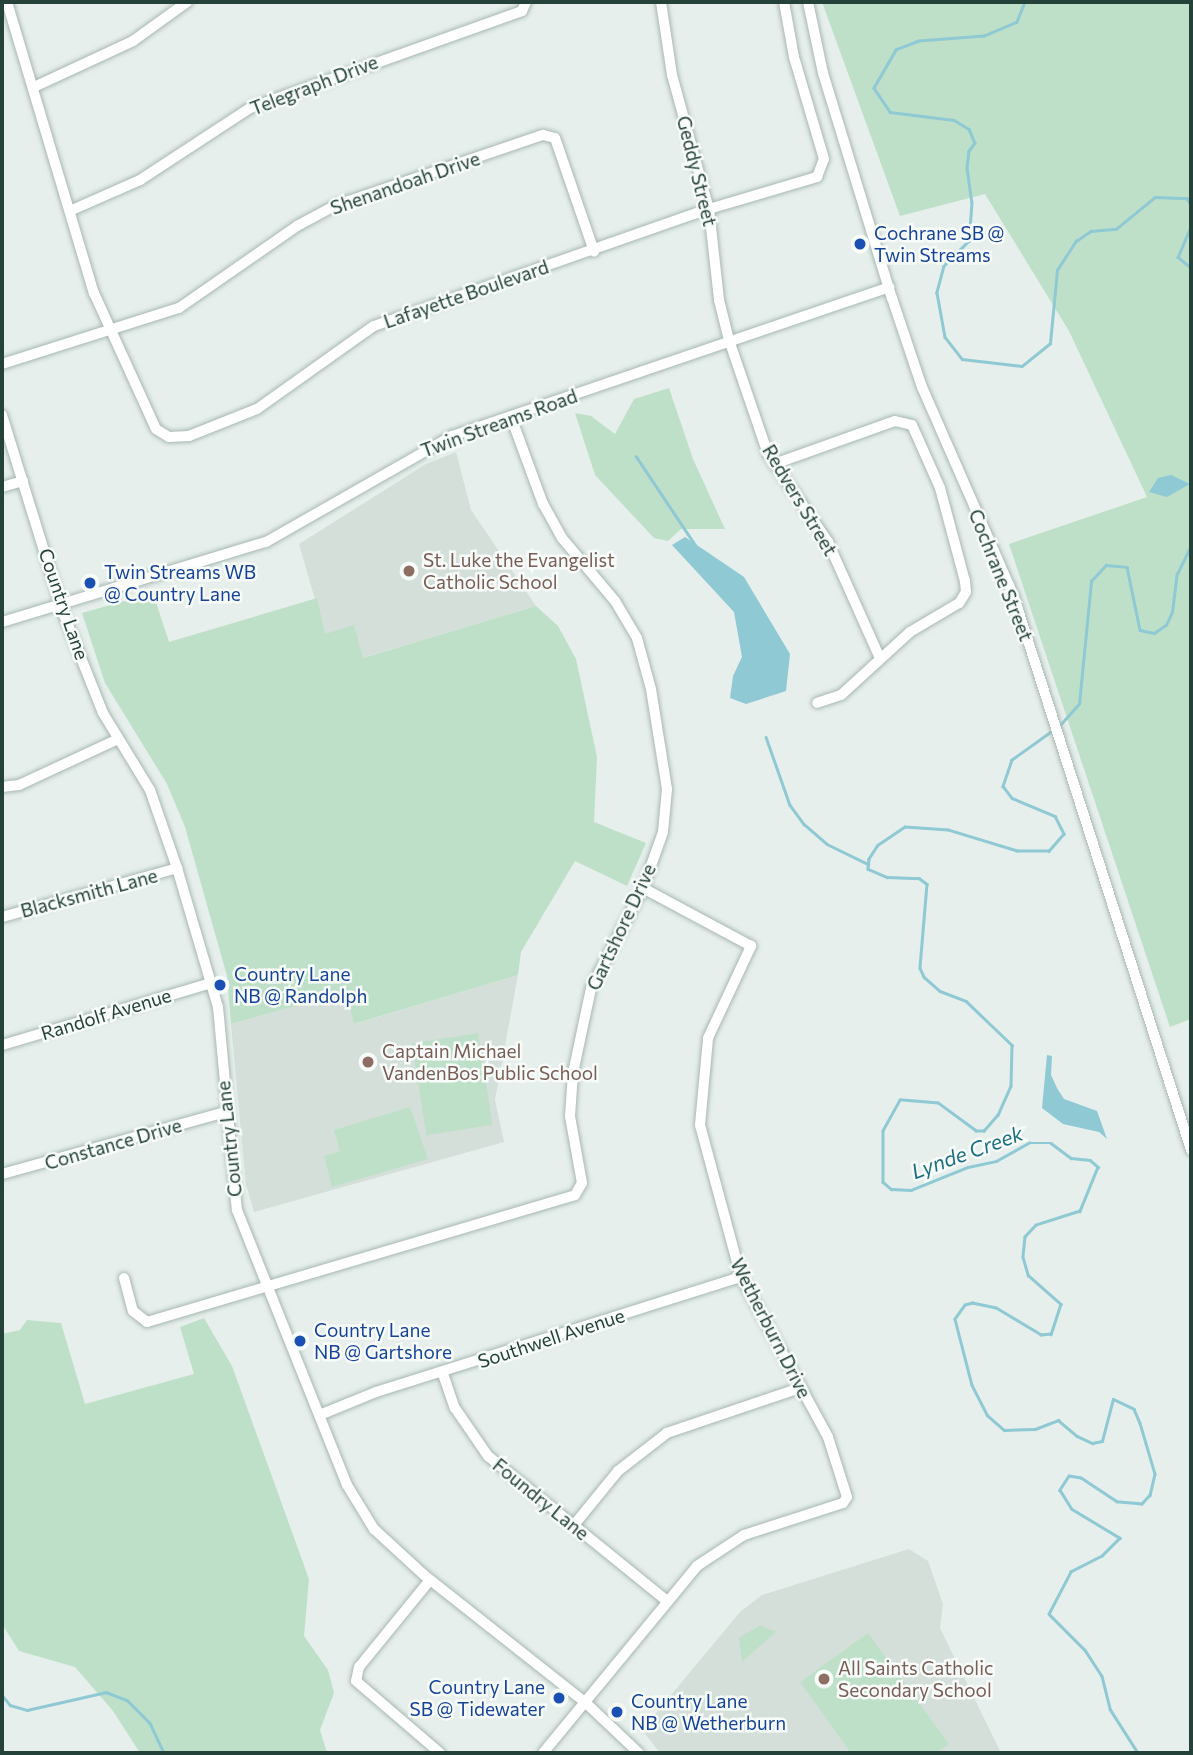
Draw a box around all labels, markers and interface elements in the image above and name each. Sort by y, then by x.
street label: Telegraph Drive [247,50,381,120]
street label: Geddy Street [672,113,722,229]
street label: Shenandoah Drive [327,147,483,219]
place label: Cochrane SB @ Twin Streams [874,222,1004,266]
marker: Cochrane SB @ Twin Streams [852,236,868,252]
street label: Lafayette Boulevard [381,255,551,333]
street label: Twin Streams Road [418,384,580,462]
street label: Redvers Street [758,440,842,560]
street label: Cochrane Street [964,506,1038,644]
street label: Country Lane [34,545,94,663]
place label: St. Luke the Evangelist Catholic School [423,549,615,593]
place label: Twin Streams WB @ Country Lane [104,561,256,605]
marker: St. Luke the Evangelist Catholic School [401,563,417,579]
marker: Twin Streams WB @ Country Lane [82,575,98,591]
street label: Gartshore Drive [582,860,660,994]
street label: Blacksmith Lane [18,864,160,922]
place label: Country Lane NB @ Randolph [234,963,367,1007]
marker: Country Lane NB @ Randolph [212,977,228,993]
street label: Randolf Avenue [38,983,174,1045]
place label: Captain Michael VandenBos Public School [382,1040,598,1084]
marker: Captain Michael VandenBos Public School [360,1054,376,1070]
street label: Country Lane [212,1080,246,1198]
street label: Constance Drive [42,1114,184,1174]
water label: Lynde Creek [908,1120,1026,1184]
street label: Wetherburn Drive [726,1254,816,1402]
street label: Southwell Avenue [475,1304,627,1372]
place label: Country Lane NB @ Gartshore [314,1319,452,1363]
marker: Country Lane NB @ Gartshore [292,1333,308,1349]
street label: Foundry Lane [488,1453,594,1545]
place label: All Saints Catholic Secondary School [838,1657,993,1701]
marker: All Saints Catholic Secondary School [816,1671,832,1687]
place label: Country Lane SB @ Tidewater [410,1676,545,1720]
marker: Country Lane SB @ Tidewater [551,1690,567,1706]
place label: Country Lane NB @ Wetherburn [631,1690,786,1734]
marker: Country Lane NB @ Wetherburn [609,1704,625,1720]

